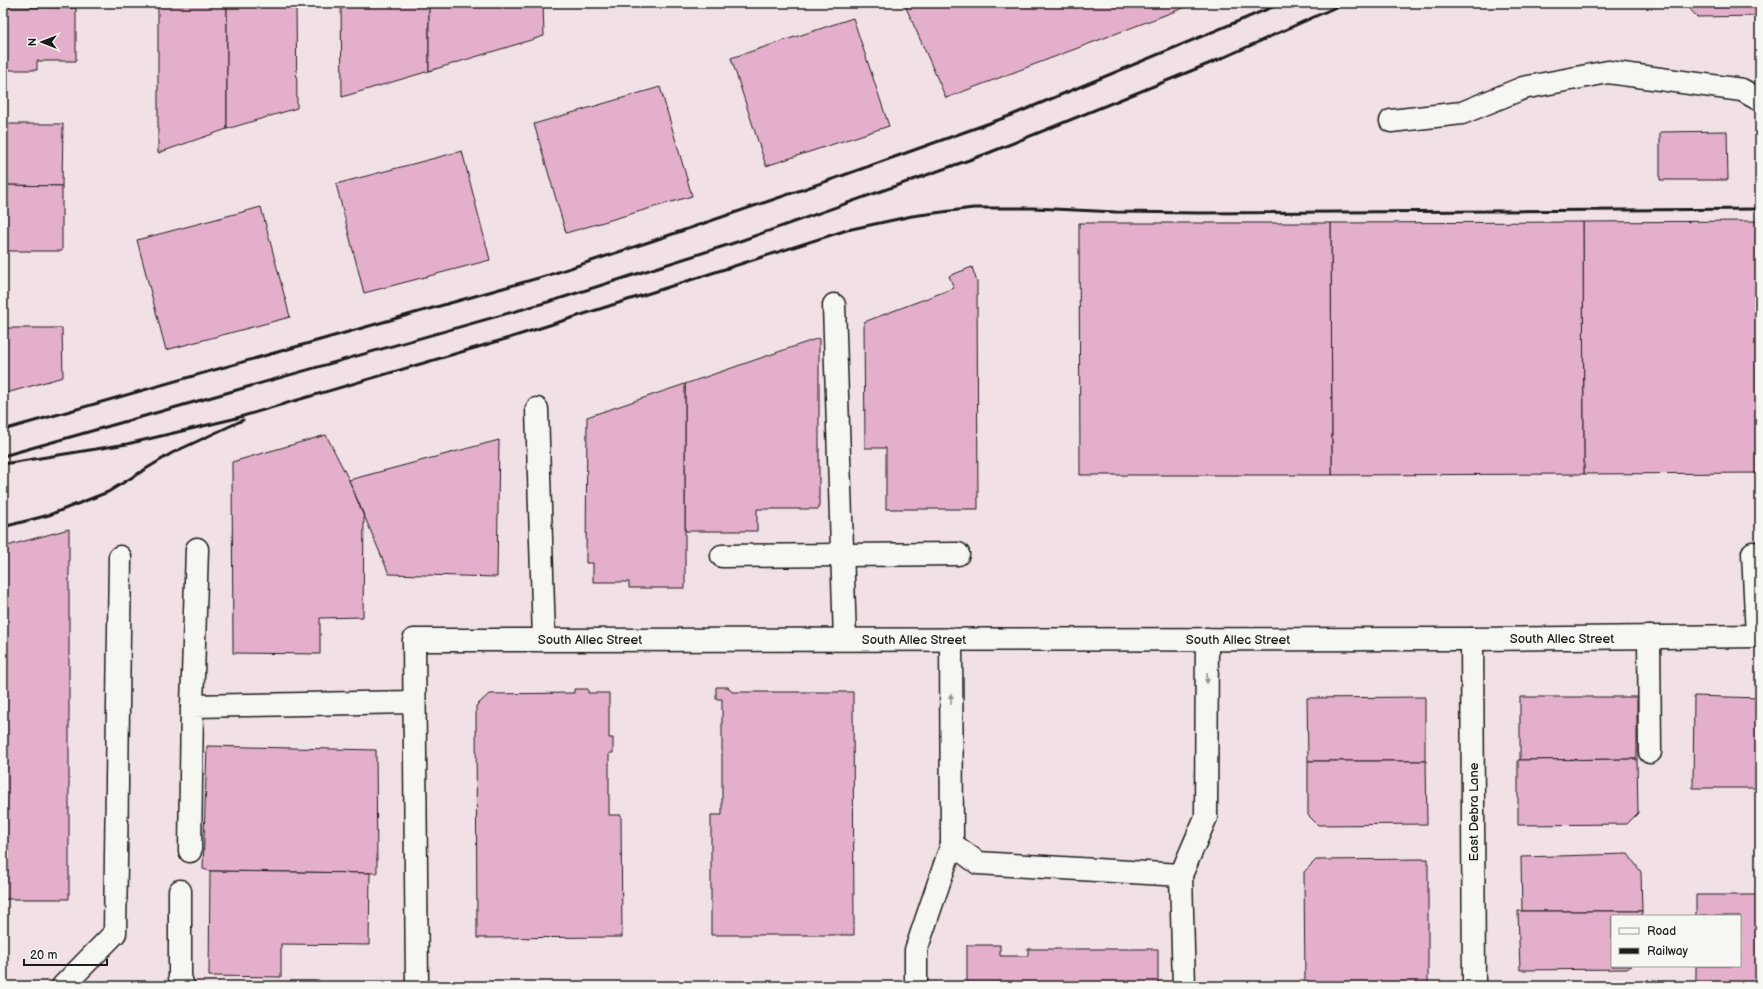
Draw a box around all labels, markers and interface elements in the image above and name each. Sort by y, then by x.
north arrow [22,22,62,62]
text: N [26,38,39,46]
street label: South Allec Street [1510,631,1614,647]
street label: South Allec Street [538,632,642,648]
street label: South Allec Street [862,632,966,648]
street label: South Allec Street [1186,632,1290,648]
one-way arrow [1204,672,1210,685]
one-way arrow [948,692,954,705]
street label: East Debra Lane [1466,762,1482,861]
legend [1611,915,1741,967]
text: Road [1647,924,1676,939]
scale bar [24,941,107,967]
text: Railway [1647,944,1689,959]
text: 20 m [30,948,57,963]

